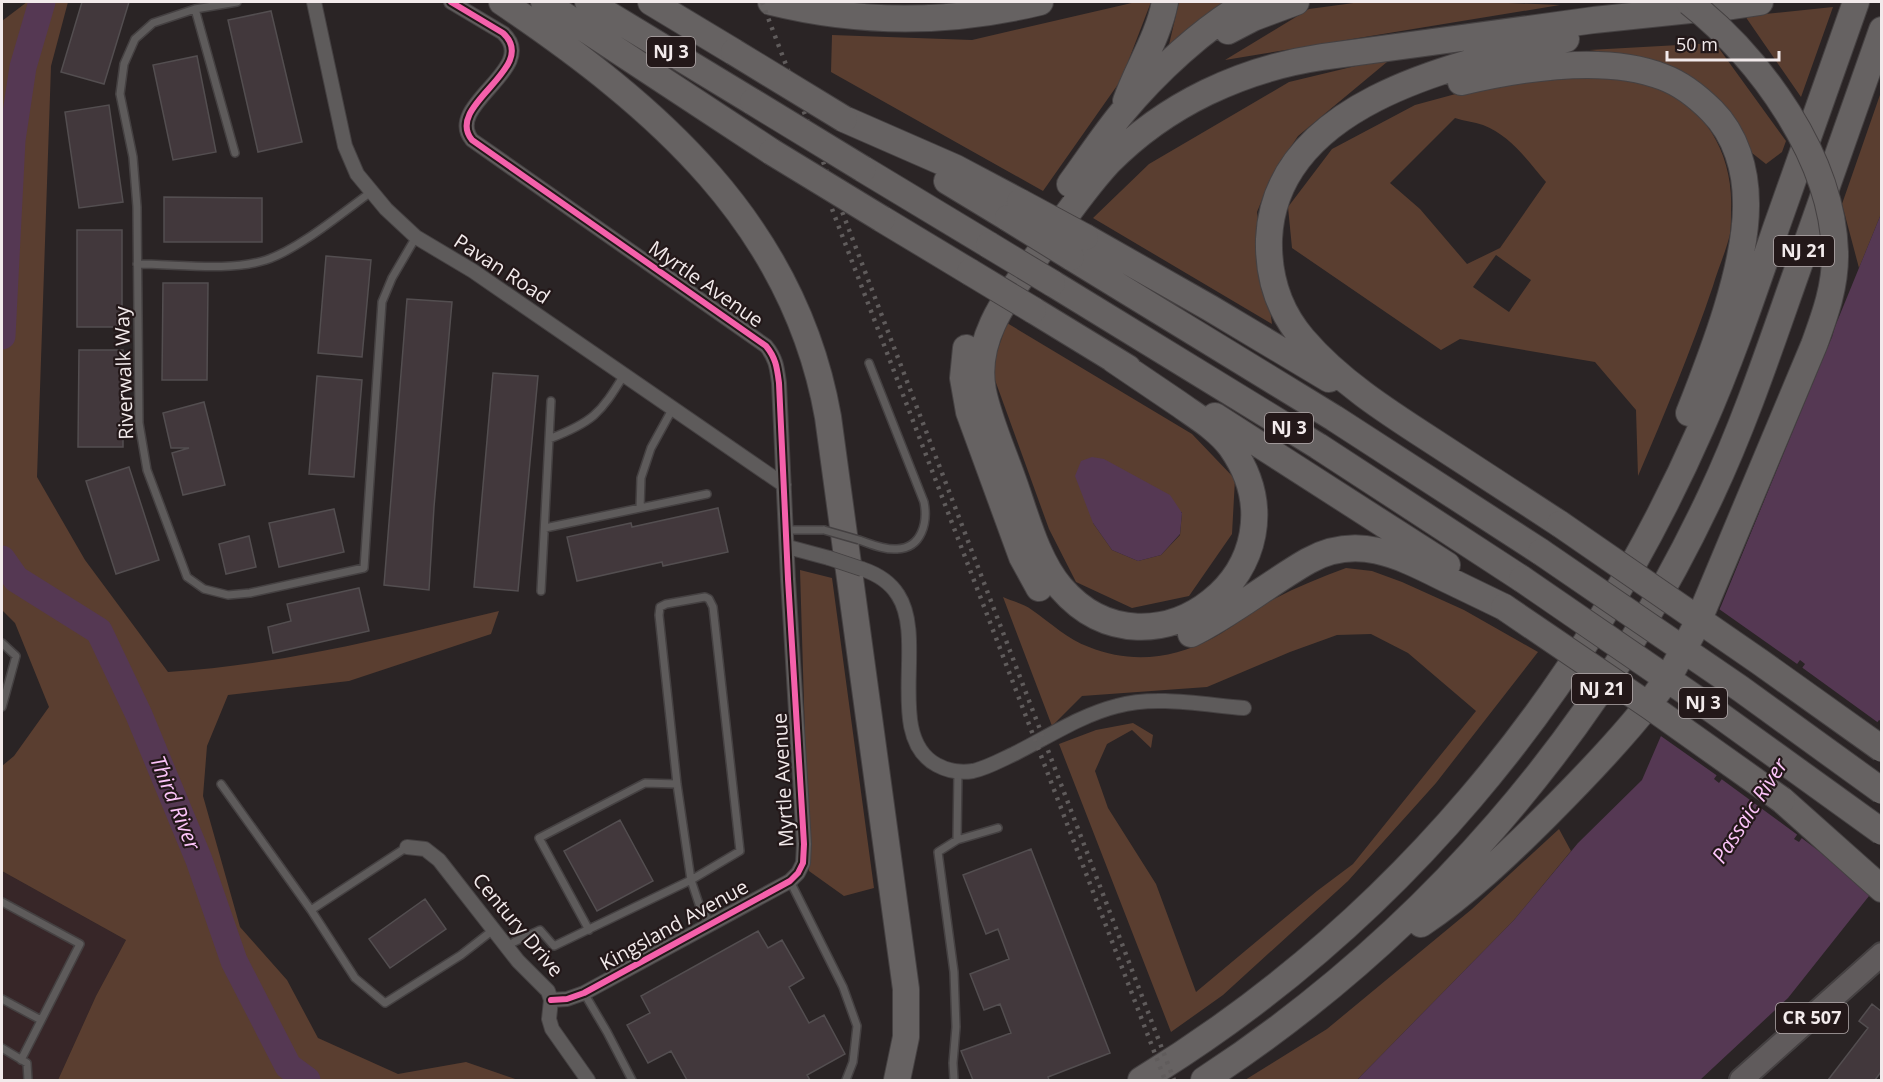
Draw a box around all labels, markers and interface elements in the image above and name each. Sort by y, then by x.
scale bar [1667,24,1780,62]
text: 50 m [1676,32,1718,56]
road number: NJ 3 [647,37,695,67]
street label: Pavan Road [449,227,556,310]
street label: Myrtle Avenue [643,234,769,333]
road number: NJ 21 [1774,236,1834,266]
street label: Riverwalk Way [108,305,139,440]
road number: NJ 3 [1265,413,1313,443]
road number: NJ 21 [1572,674,1632,704]
road number: NJ 3 [1679,688,1727,718]
street label: Myrtle Avenue [766,712,799,848]
water label: Third River [144,751,208,855]
water label: Passaic River [1705,752,1794,868]
street label: Century Drive [467,867,570,982]
street label: Kingsland Avenue [595,873,753,976]
road number: CR 507 [1776,1003,1848,1033]

